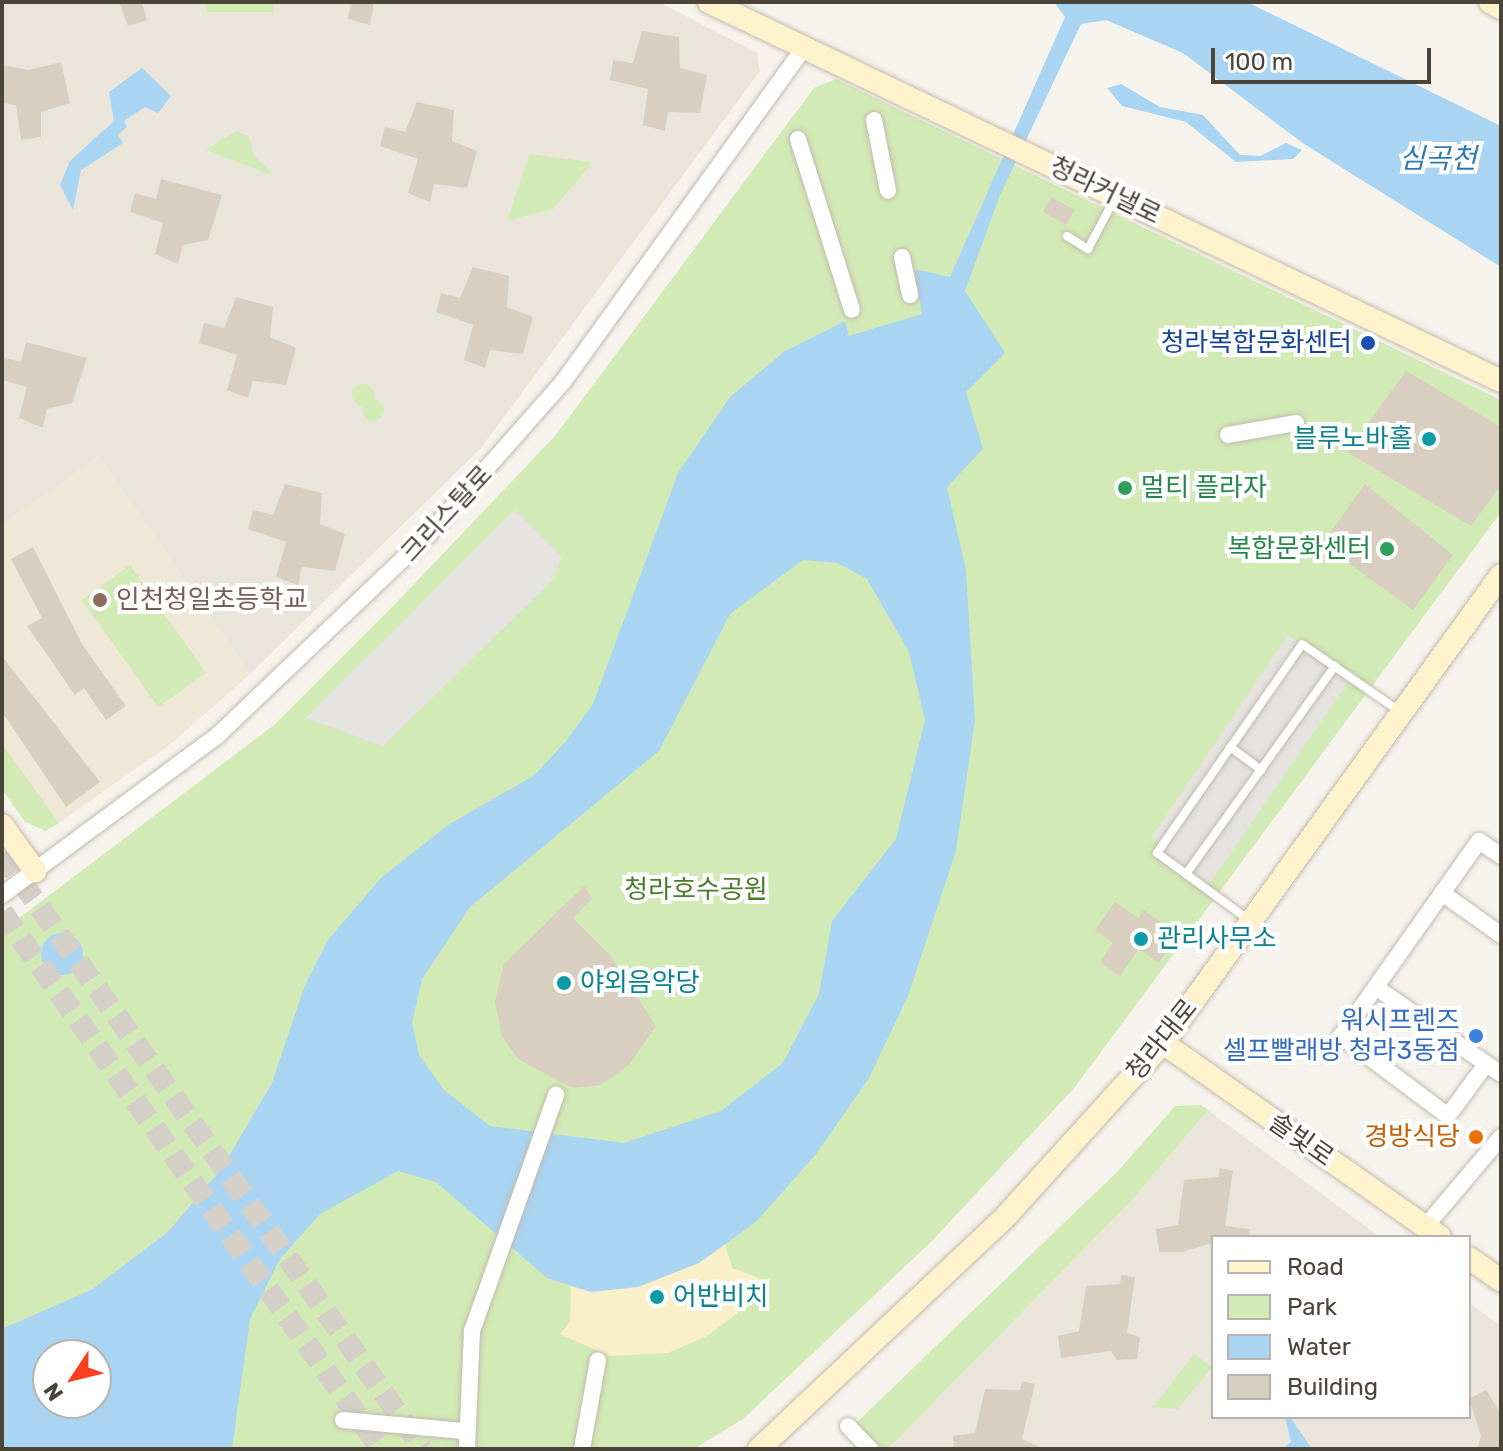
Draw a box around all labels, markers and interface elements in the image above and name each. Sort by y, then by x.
scale bar [1215,32,1435,82]
text: 100 m [1225,48,1293,76]
water label: 심곡천 [1399,142,1477,176]
street label: 청라커낼로 [1044,151,1166,231]
place label: 청라복합문화센터 [1161,327,1352,359]
marker: 청라복합문화센터 [1359,334,1377,352]
place label: 블루노바홀 [1293,423,1413,455]
marker: 블루노바홀 [1420,430,1438,448]
street label: 크리스탈로 [395,460,499,568]
place label: 멀티 플라자 [1141,472,1267,504]
marker: 멀티 플라자 [1116,479,1134,497]
place label: 복합문화센터 [1227,533,1371,565]
marker: 복합문화센터 [1378,540,1396,558]
place label: 인천청일초등학교 [116,584,307,616]
marker: 인천청일초등학교 [91,591,109,609]
park label: 청라호수공원 [624,874,768,906]
place label: 관리사무소 [1157,923,1277,955]
marker: 관리사무소 [1132,930,1150,948]
place label: 야외음악당 [580,967,700,999]
marker: 야외음악당 [555,974,573,992]
street label: 청라대로 [1120,993,1204,1087]
place label: 워시프렌즈 셀프빨래방 청라3동점 [1223,1005,1460,1066]
marker: 워시프렌즈 셀프빨래방 청라3동점 [1467,1027,1485,1045]
street label: 솔빛로 [1263,1107,1339,1173]
place label: 경방식당 [1364,1121,1460,1153]
marker: 경방식당 [1467,1128,1485,1146]
legend [1211,1235,1471,1419]
text: Road [1287,1253,1344,1281]
place label: 어반비치 [673,1281,769,1313]
marker: 어반비치 [648,1288,666,1306]
text: Park [1287,1293,1337,1321]
text: Water [1287,1333,1351,1361]
north arrow [32,1339,112,1419]
text: Building [1287,1373,1378,1401]
text: N [38,1378,69,1406]

